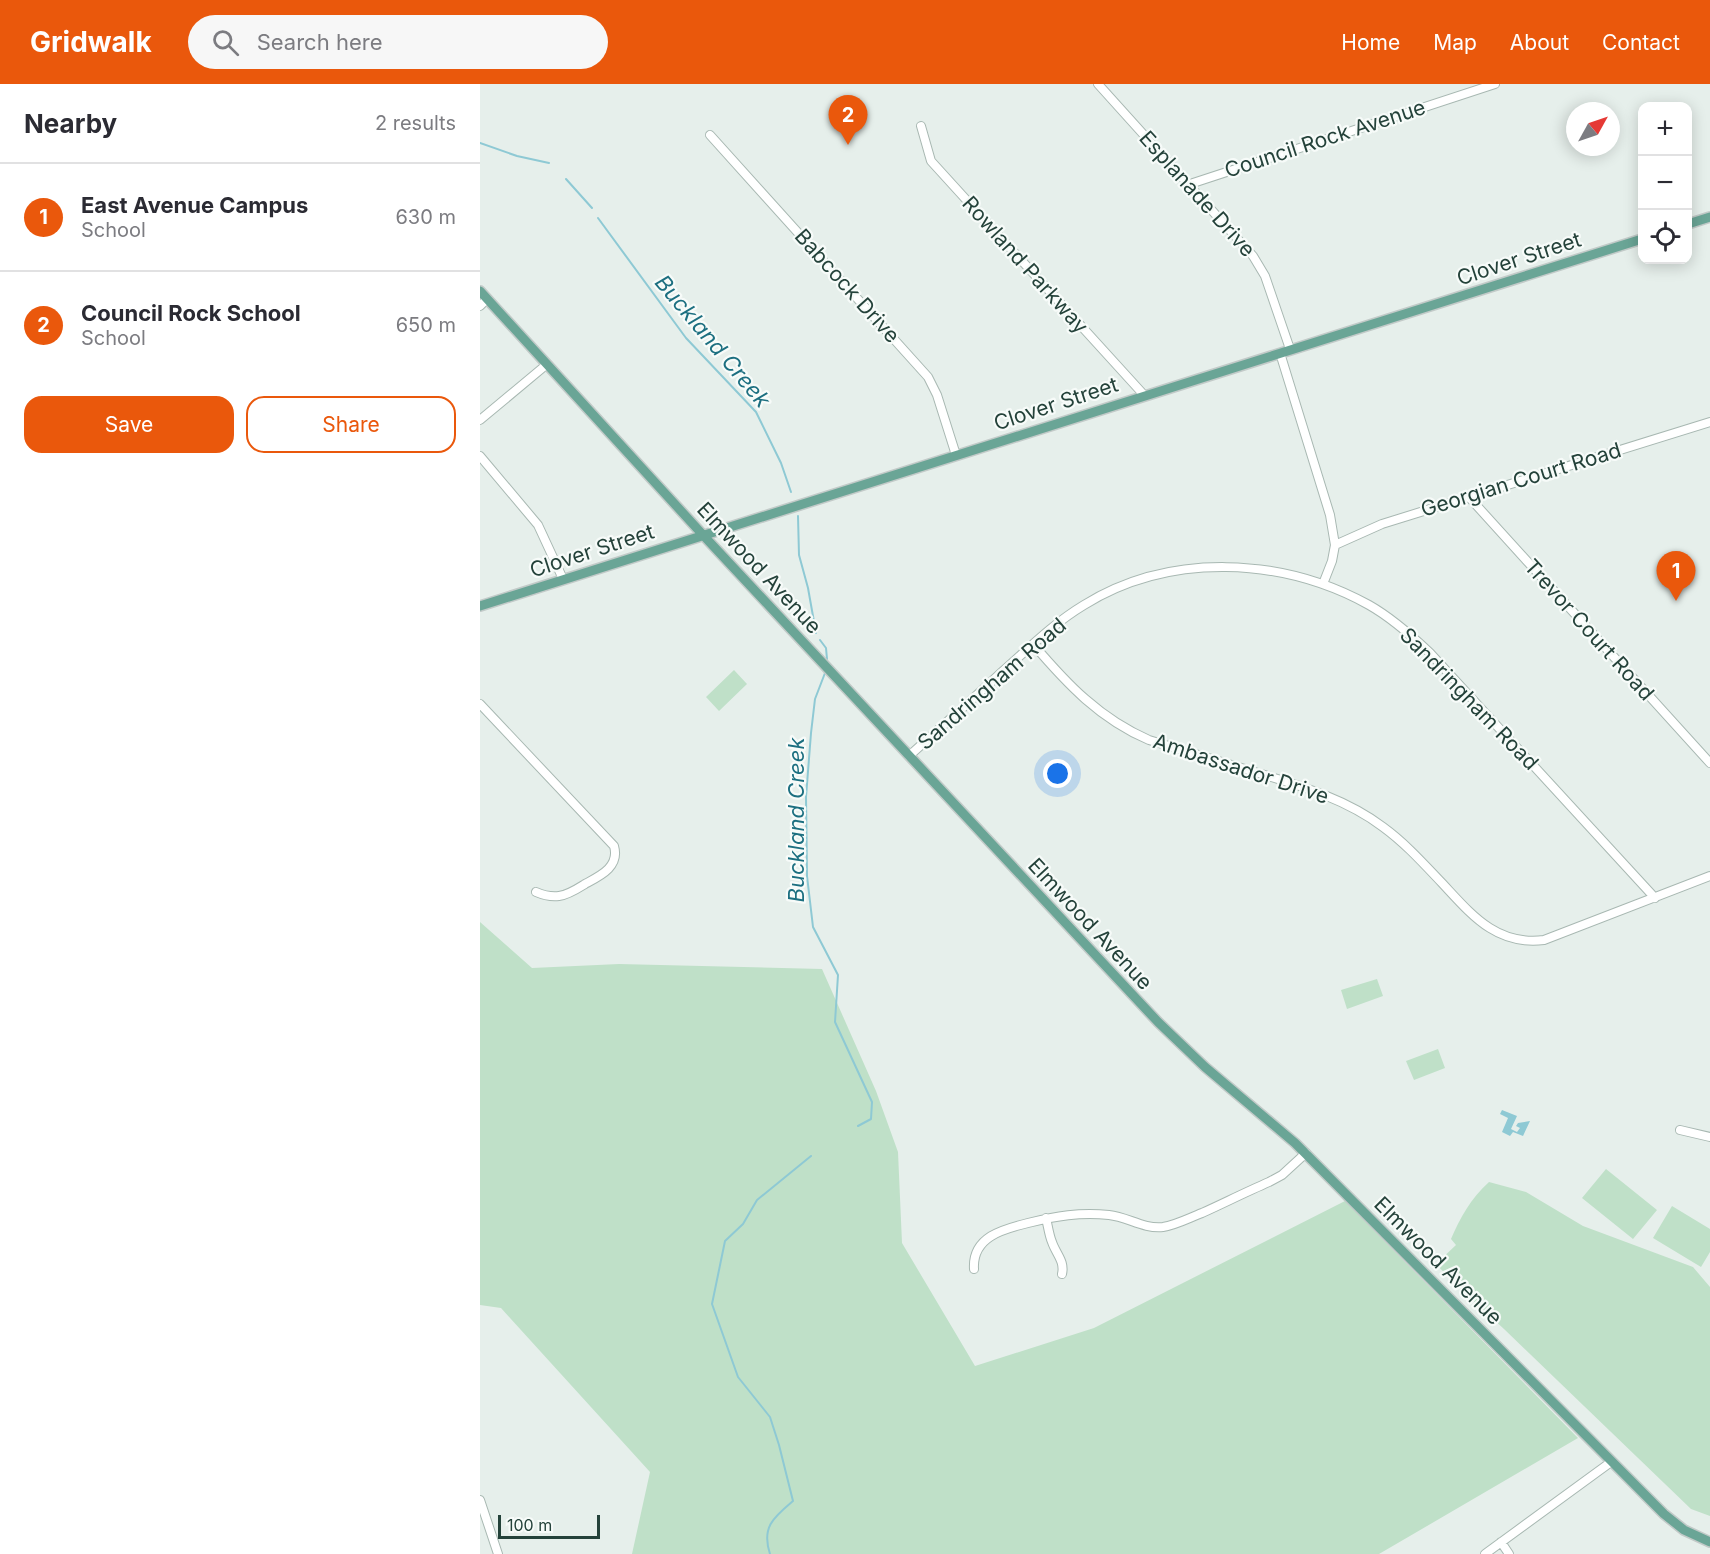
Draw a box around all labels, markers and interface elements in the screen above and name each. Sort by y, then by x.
search box [188,15,608,69]
text: Gridwalk [30,25,152,59]
icon: search [209,26,242,59]
text: Search here [257,29,382,55]
text: Home [1341,30,1400,55]
text: Map [1433,30,1477,55]
text: About [1510,30,1569,55]
text: Contact [1602,30,1680,55]
street label: Council Rock Avenue [1221,94,1428,183]
pin: 2 [828,95,868,145]
north arrow [1566,102,1620,156]
map controls [1638,102,1692,264]
button: + [1638,102,1692,156]
text: Nearby [24,108,117,139]
text: 2 results [375,111,456,135]
street label: Esplanade Drive [1134,126,1260,262]
button: − [1638,156,1692,210]
street label: Rowland Parkway [957,191,1094,339]
text: East Avenue Campus [81,192,308,218]
text: 1 [39,205,48,229]
text: 630 m [395,205,456,229]
button: locate [1638,210,1692,264]
text: School [81,218,146,242]
street label: Babcock Drive [790,224,905,348]
street label: Clover Street [1453,227,1584,290]
water label: Buckland Creek [650,269,777,413]
text: Council Rock School [81,300,301,326]
text: 2 [37,313,50,337]
text: 650 m [396,313,456,337]
text: School [81,326,146,350]
street label: Clover Street [990,372,1121,435]
button: Save [24,396,234,453]
button: Share [246,396,456,453]
street label: Georgian Court Road [1418,437,1624,522]
street label: Elmwood Avenue [692,497,827,639]
street label: Clover Street [526,519,657,582]
pin: 1 [1656,552,1696,601]
street label: Trevor Court Road [1519,554,1659,705]
street label: Sandringham Road [912,612,1071,755]
street label: Sandringham Road [1395,622,1544,775]
street label: Ambassador Drive [1150,728,1332,809]
water label: Buckland Creek [783,737,809,903]
your location [1043,759,1072,788]
street label: Elmwood Avenue [1023,853,1158,995]
street label: Elmwood Avenue [1369,1191,1508,1330]
scale bar [498,1512,600,1540]
text: 100 m [507,1515,552,1535]

